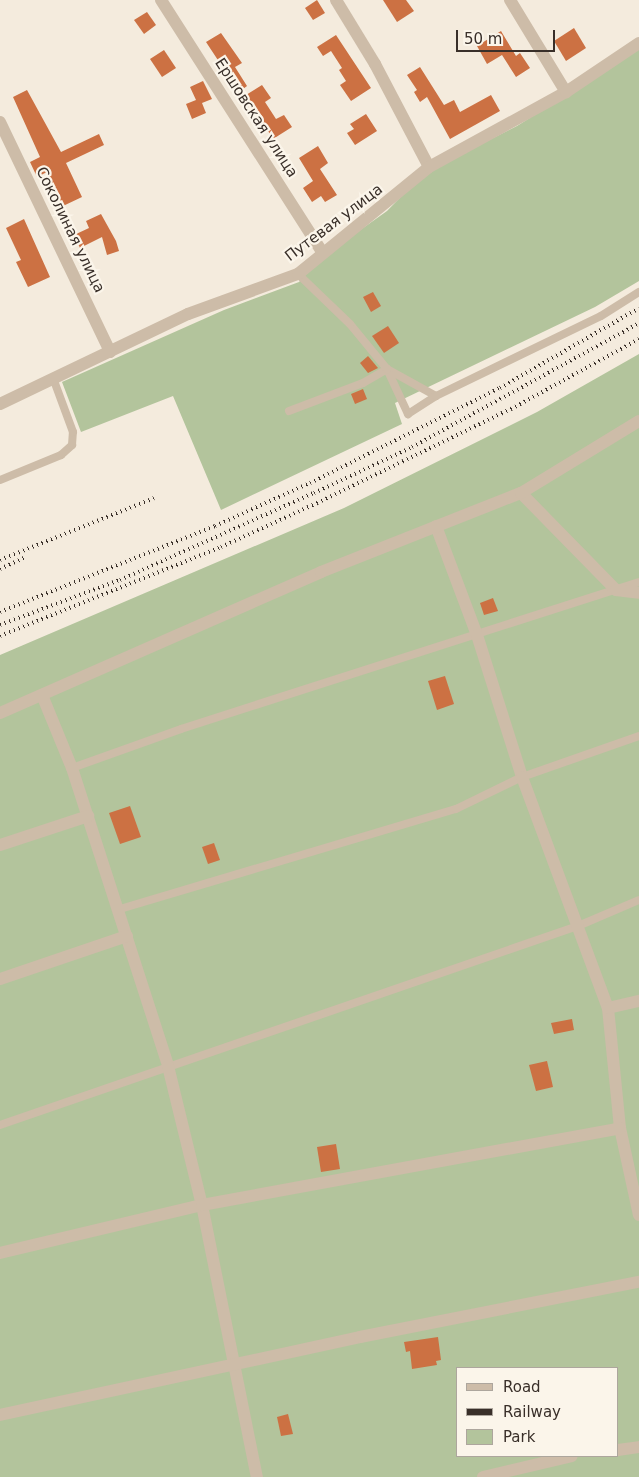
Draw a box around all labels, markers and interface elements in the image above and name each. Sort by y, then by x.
scale bar [459,20,558,52]
text: 50 m [464,30,502,48]
street label: Ершовская улица [211,55,301,181]
street label: Соколиная улица [32,164,108,296]
street label: Путевая улица [282,180,386,266]
legend [456,1367,619,1457]
text: Road [503,1378,541,1396]
text: Railway [503,1403,561,1421]
text: Park [503,1428,535,1446]

